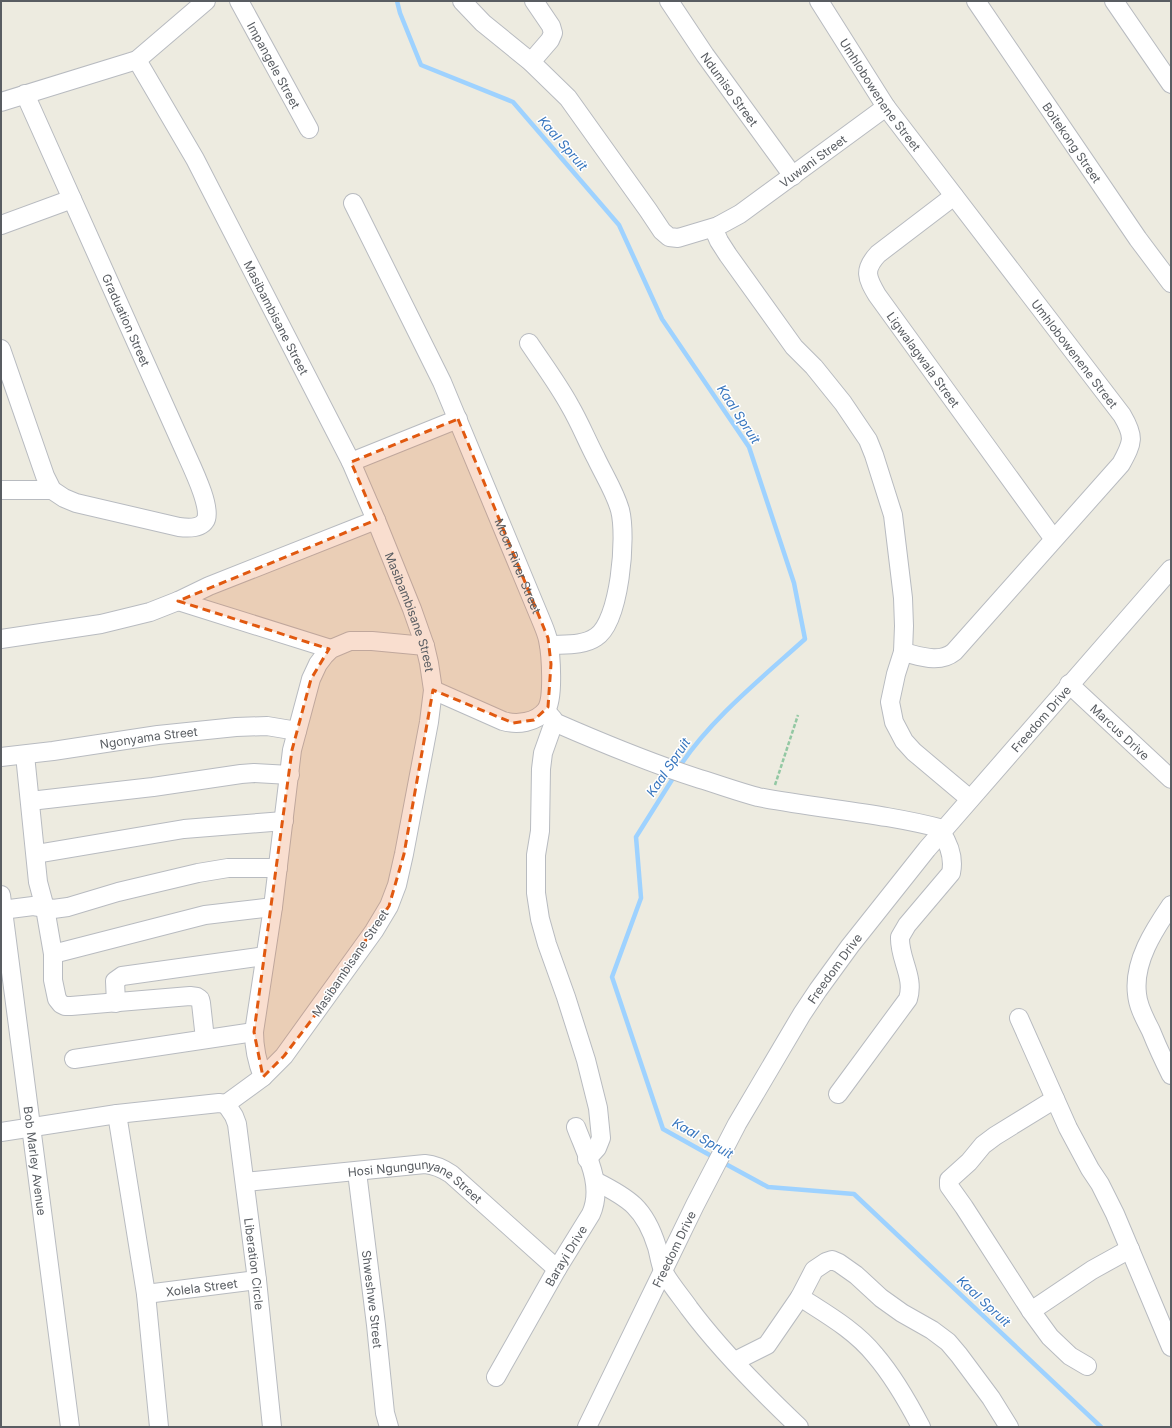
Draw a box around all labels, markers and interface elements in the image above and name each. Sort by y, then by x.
street label: Impangele Street [244,19,304,111]
street label: Umhlobowenene Street [837,35,924,154]
street label: Ndumiso Street [698,49,762,129]
street label: Boitekong Street [1040,99,1105,186]
water label: Kaal Spruit [535,112,592,174]
street label: Vuwani Street [776,131,849,190]
street label: Masibambisane Street [241,258,312,377]
street label: Graduation Street [99,271,153,369]
street label: Umhlobowenene Street [1028,296,1121,411]
street label: Ligwalagwala Street [884,309,963,410]
water label: Kaal Spruit [714,381,764,447]
street label: Moon River Street [492,516,545,616]
street label: Masibambisane Street [382,550,438,673]
street label: Freedom Drive [1008,682,1074,755]
street label: Marcus Drive [1088,701,1153,763]
street label: Ngonyama Street [99,723,198,751]
water label: Kaal Spruit [643,734,694,799]
street label: Masibambisane Street [309,906,392,1020]
street label: Freedom Drive [804,930,865,1006]
street label: Bob Marley Avenue [21,1105,50,1216]
water label: Kaal Spruit [670,1114,737,1162]
street label: Hosi Ngungunyane Street [347,1156,486,1206]
street label: Freedom Drive [649,1208,699,1290]
street label: Liberation Circle [242,1217,268,1311]
street label: Barayi Drive [541,1222,590,1289]
street label: Shweshwe Street [359,1249,386,1349]
water label: Kaal Spruit [954,1272,1015,1330]
street label: Xolela Street [165,1275,238,1299]

